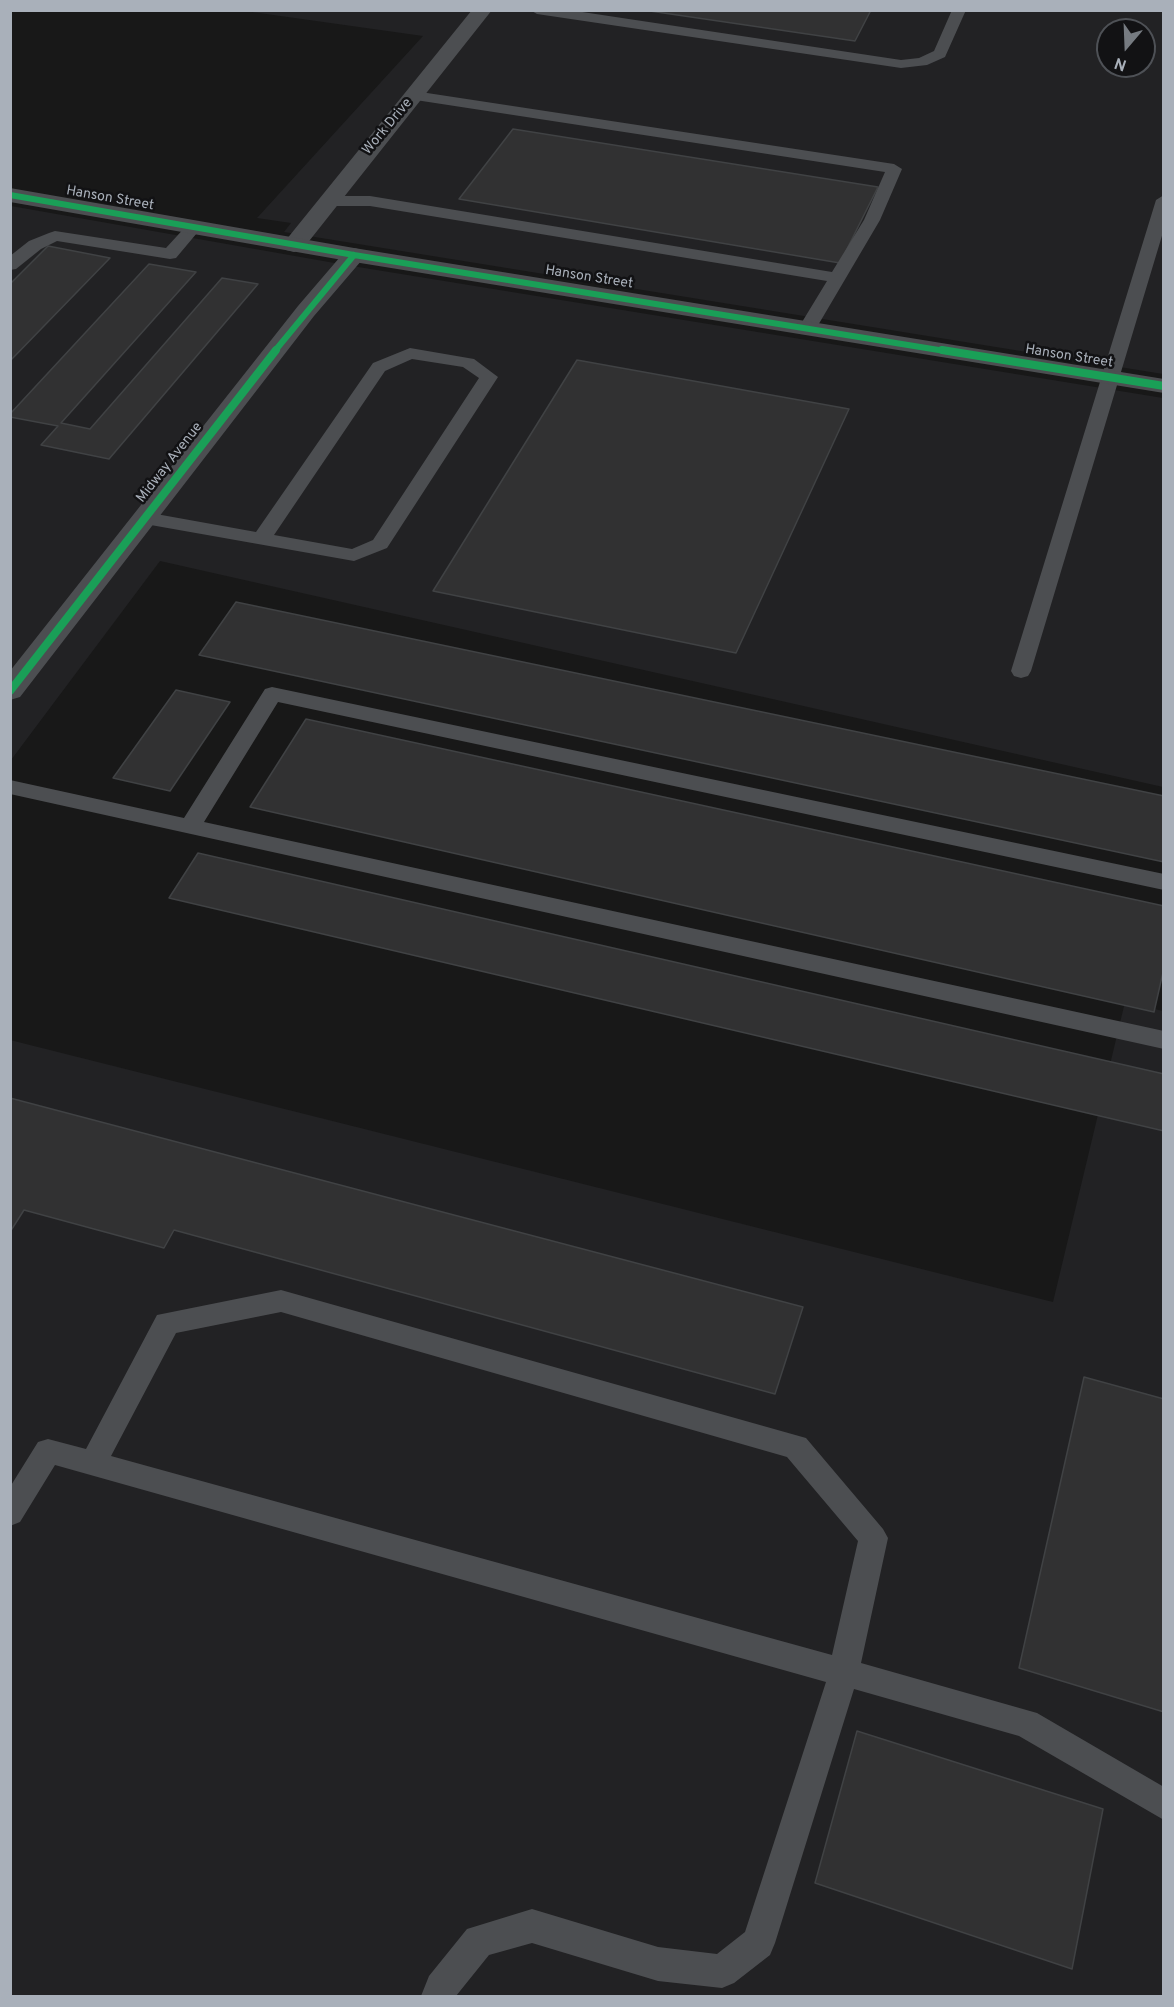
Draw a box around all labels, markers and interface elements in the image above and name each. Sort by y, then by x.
north arrow [1096,18,1156,78]
text: N [1112,52,1129,74]
street label: Work Drive [360,95,416,159]
street label: Hanson Street [65,183,155,215]
street label: Hanson Street [544,263,634,293]
street label: Hanson Street [1024,342,1114,372]
street label: Midway Avenue [133,419,207,507]

